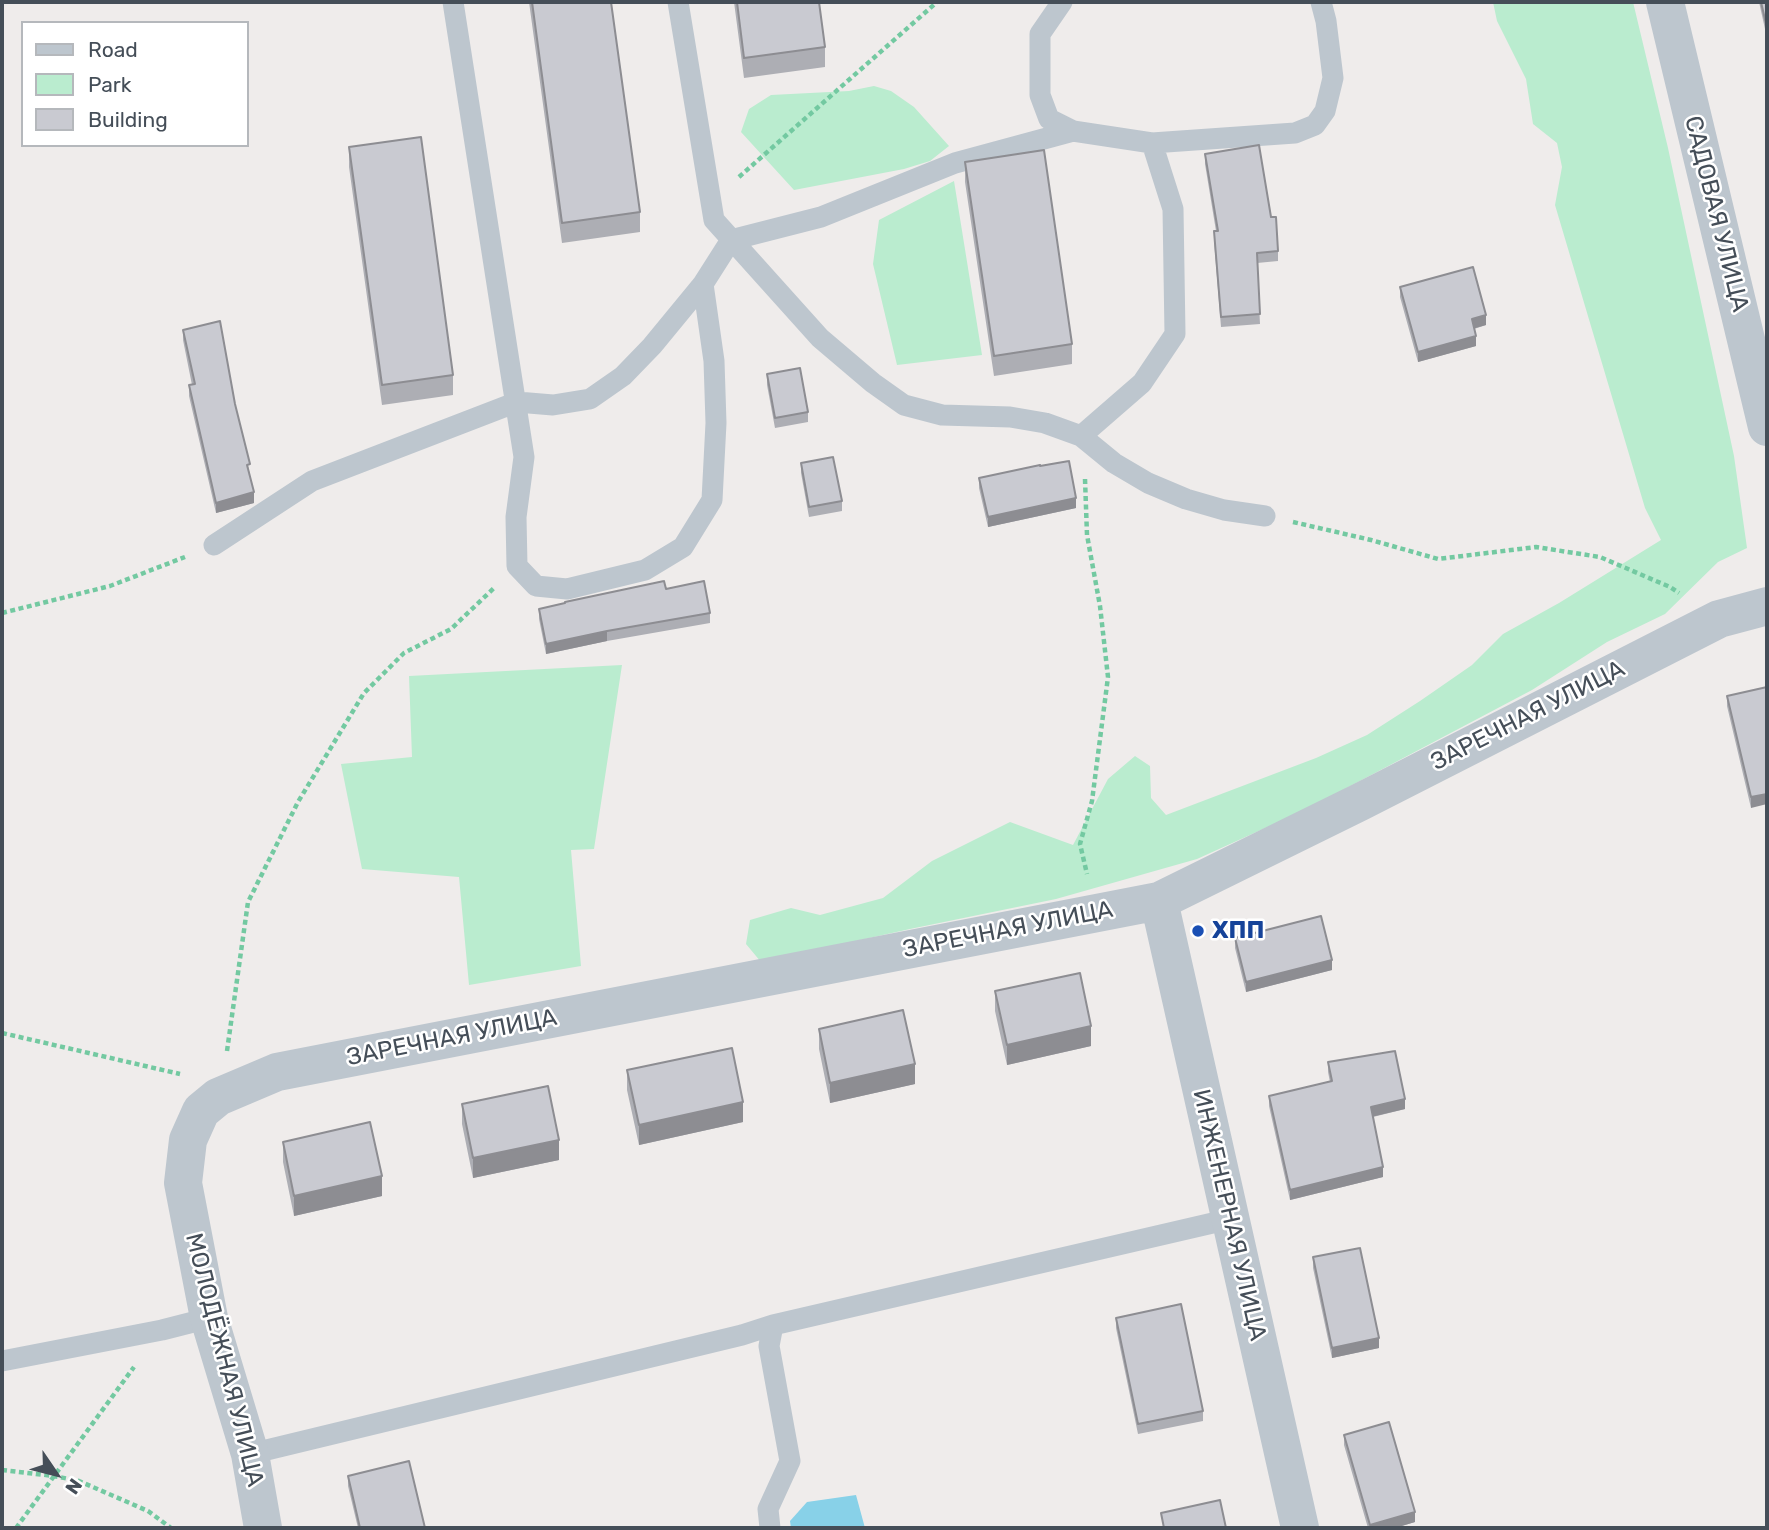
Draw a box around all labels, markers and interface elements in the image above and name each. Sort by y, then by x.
legend [21,21,248,147]
text: Road [88,37,138,62]
text: Park [88,72,132,97]
text: Building [88,107,168,132]
street label: САДОВАЯ УЛИЦА [1678,113,1754,315]
street label: ЗАРЕЧНАЯ УЛИЦА [1426,655,1630,777]
street label: ЗАРЕЧНАЯ УЛИЦА [901,896,1115,964]
place label: ХПП [1212,917,1264,945]
marker: ХПП [1190,923,1206,939]
street label: ЗАРЕЧНАЯ УЛИЦА [345,1004,559,1072]
street label: ИНЖЕНЕРНАЯ УЛИЦА [1186,1087,1272,1343]
street label: МОЛОДЁЖНАЯ УЛИЦА [179,1230,269,1490]
north arrow [21,1439,91,1509]
text: N [60,1474,87,1499]

